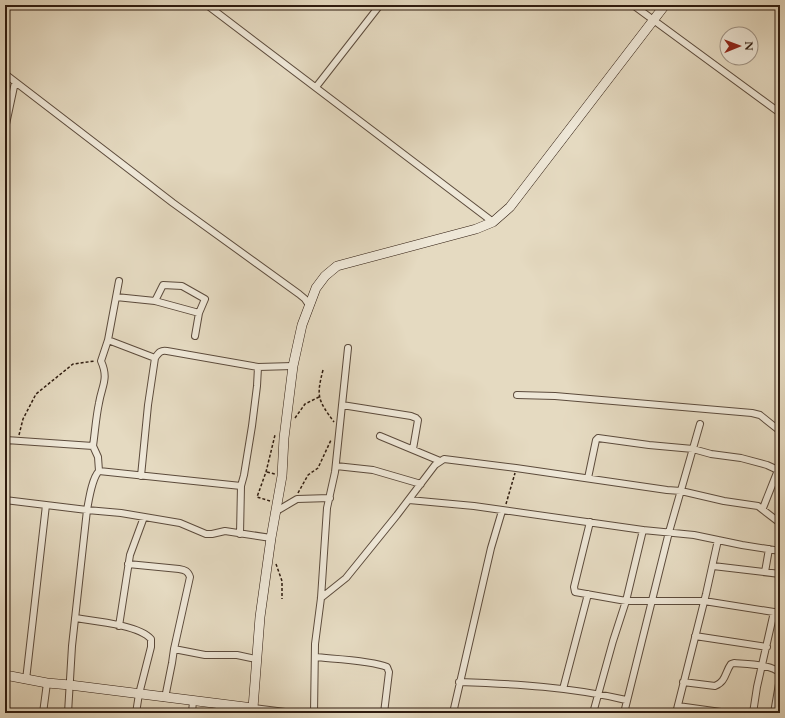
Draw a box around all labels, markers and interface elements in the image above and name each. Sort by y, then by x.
north arrow [719,26,759,66]
text: N [741,41,756,51]

